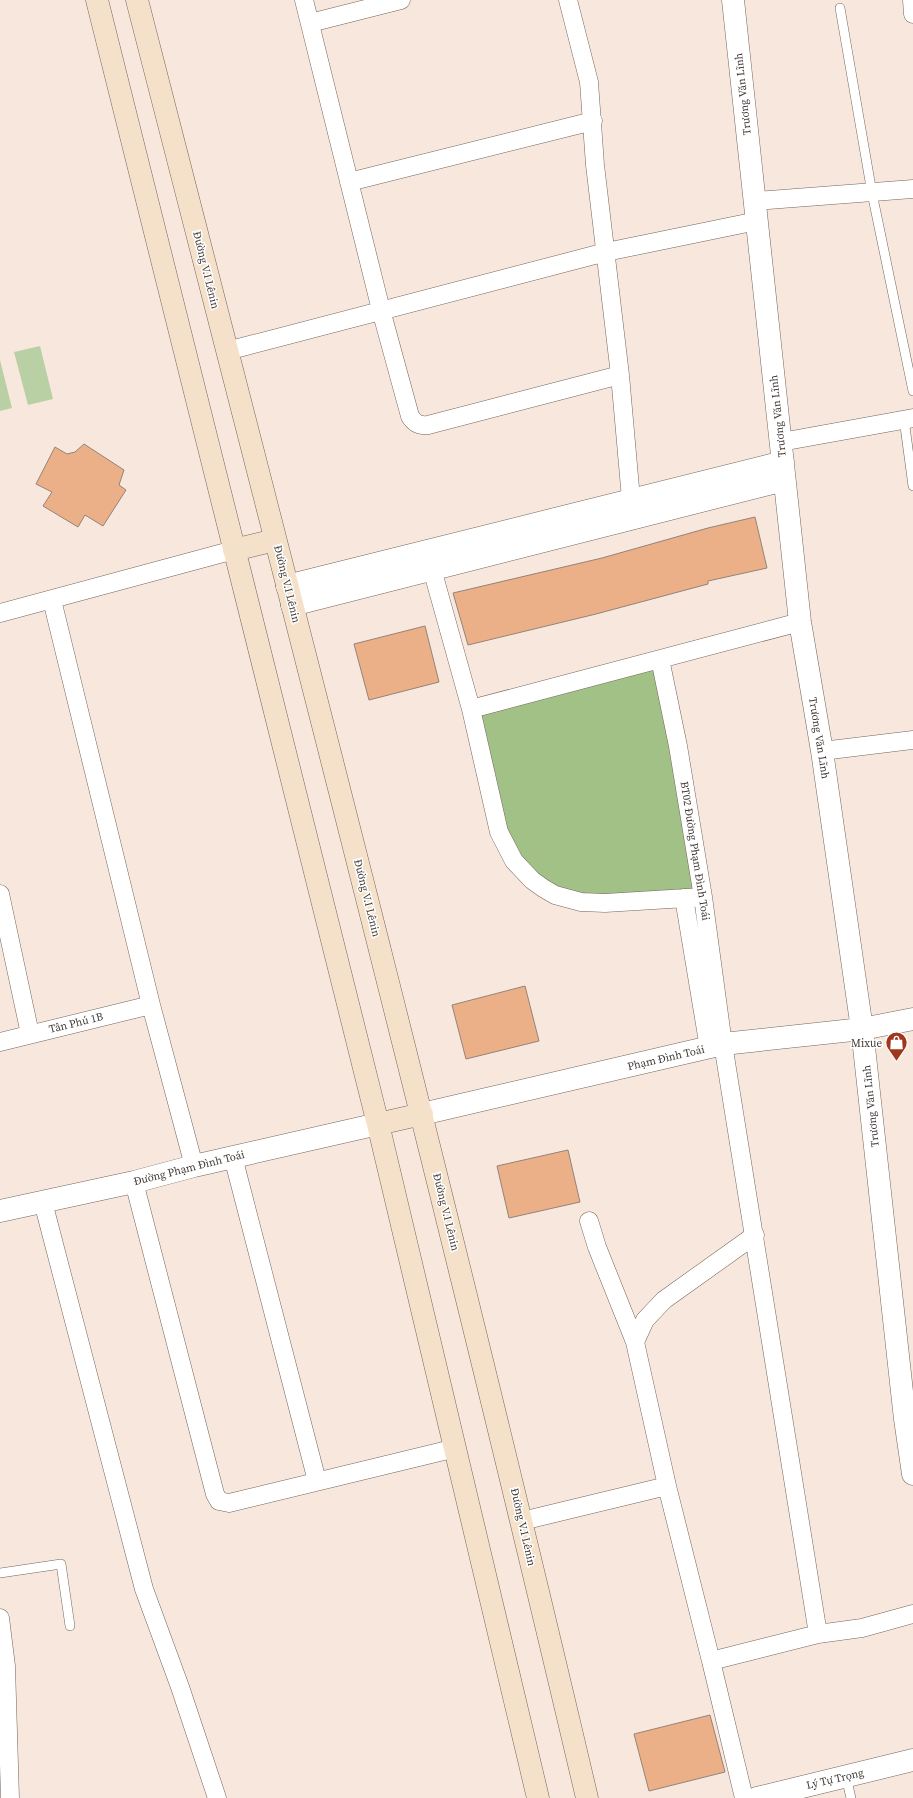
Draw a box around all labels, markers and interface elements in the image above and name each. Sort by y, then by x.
street label: Trương Văn Lĩnh [731,52,755,136]
street label: Đường V.I Lênin [189,230,223,311]
street label: Trương Văn Lĩnh [766,374,790,458]
street label: Đường V.I Lênin [270,544,304,625]
street label: Trương Văn Lĩnh [805,696,833,780]
street label: BT02 Đường Phạm Đình Toái [677,780,713,922]
street label: Đường V.I Lênin [350,858,384,939]
street label: Tân Phú 1B [47,1009,105,1037]
shop icon: Mixue [884,1030,910,1063]
place label: Mixue [851,1036,882,1051]
street label: Phạm Đình Toái [626,1042,706,1074]
street label: Trương Văn Lĩnh [859,1064,883,1148]
street label: Đường Phạm Đình Toái [132,1147,246,1189]
street label: Đường V.I Lênin [429,1172,463,1253]
street label: Đường V.I Lênin [507,1487,539,1568]
street label: Lý Tự Trọng [805,1765,866,1793]

